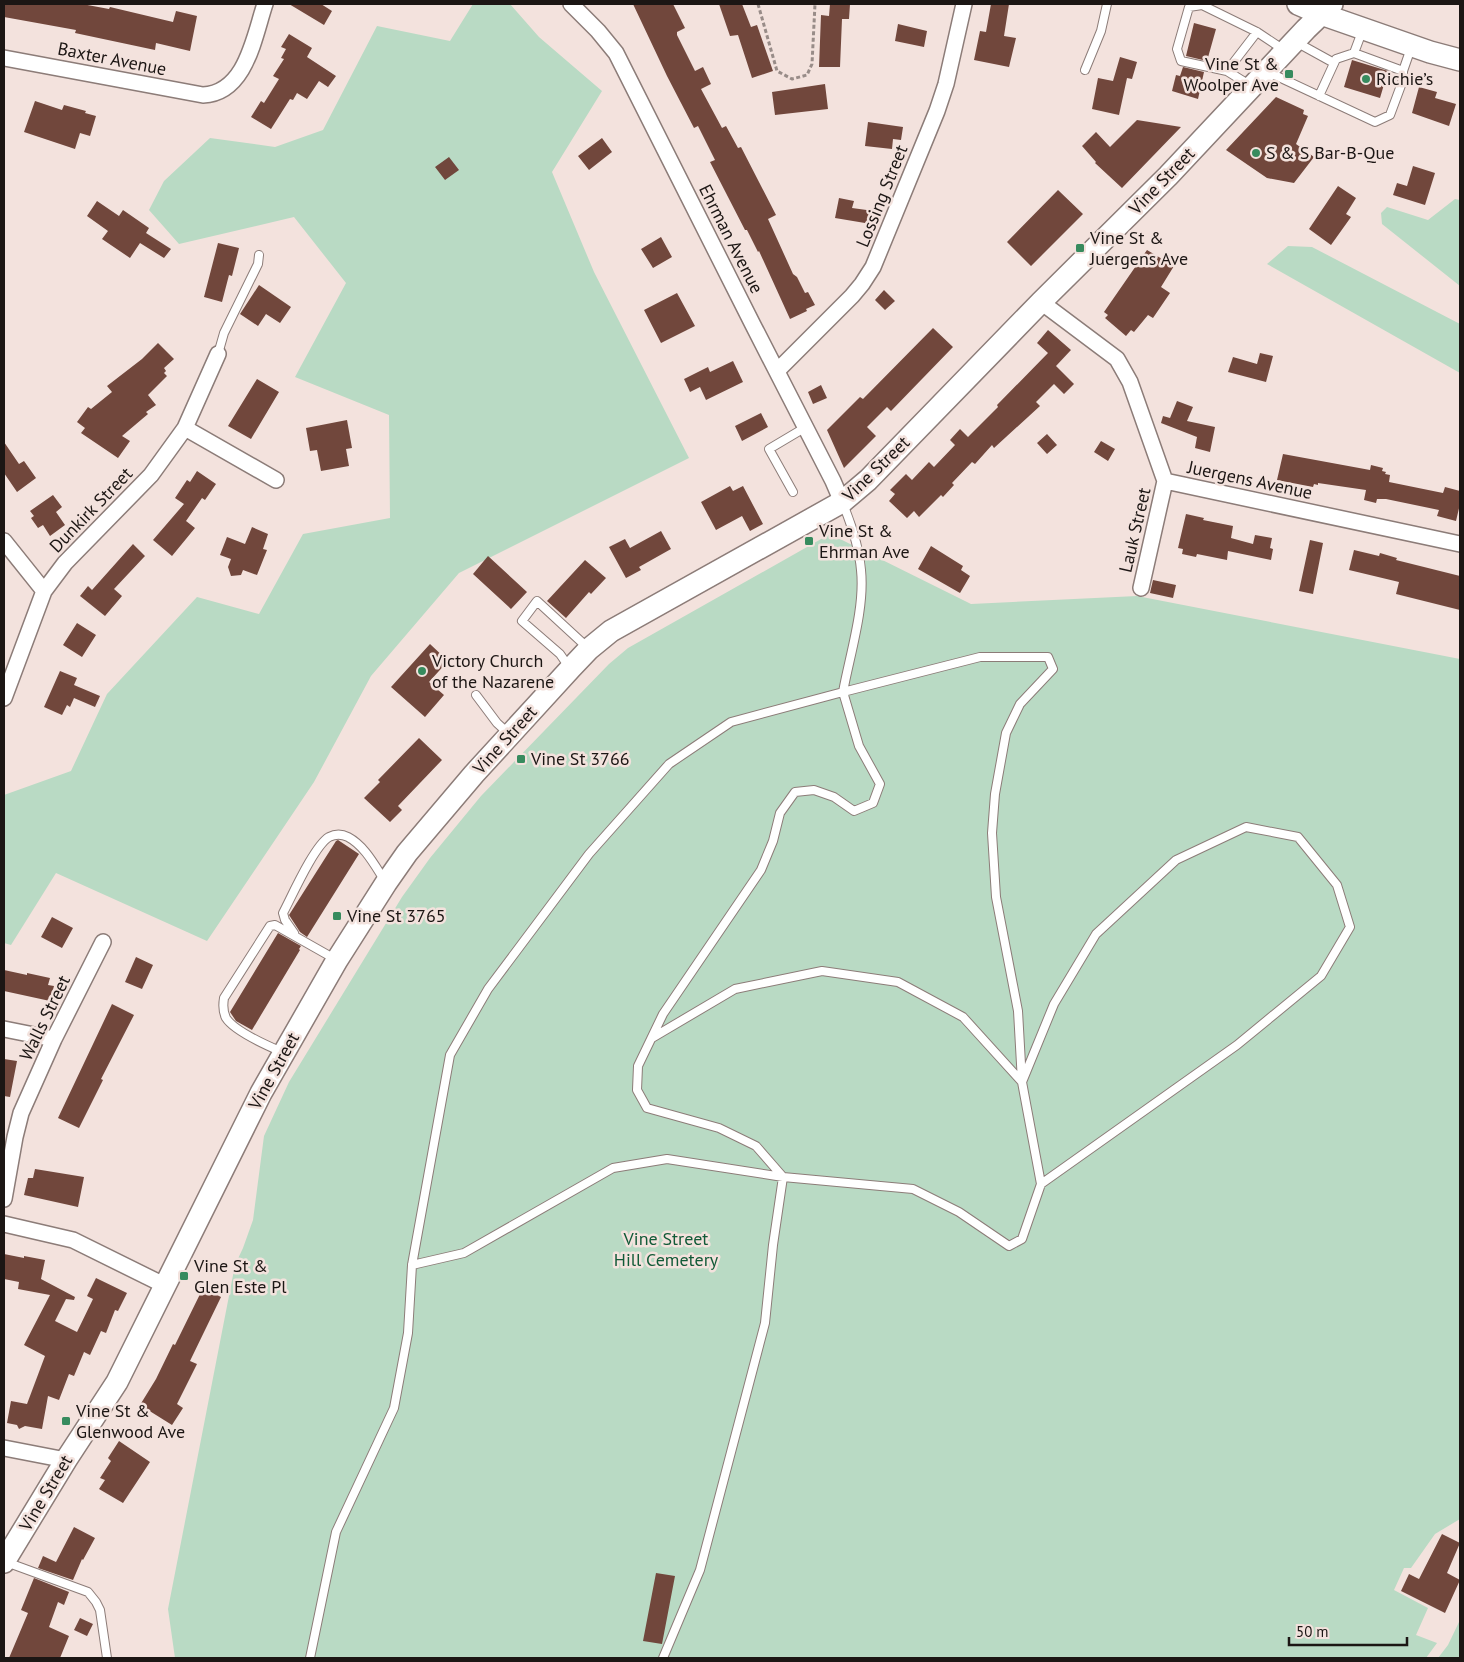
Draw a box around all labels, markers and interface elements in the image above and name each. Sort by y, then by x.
street label: Baxter Avenue [56,37,168,80]
place label: Vine St & Woolper Ave [1184,52,1279,96]
place label: Richie’s [1376,67,1433,90]
marker: Vine St & Woolper Ave [1283,68,1295,80]
marker: Richie’s [1360,73,1372,85]
street label: Lossing Street [851,141,912,250]
place label: S & S Bar-B-Que [1266,141,1394,164]
street label: Vine Street [1123,142,1199,220]
marker: S & S Bar-B-Que [1250,147,1262,159]
street label: Ehrman Avenue [694,180,769,297]
place label: Vine St & Juergens Ave [1089,226,1188,270]
marker: Vine St & Juergens Ave [1074,242,1086,254]
street label: Vine Street [836,431,914,507]
street label: Juergens Avenue [1185,455,1315,504]
street label: Dunkirk Street [44,462,137,557]
street label: Lauk Street [1114,485,1155,575]
place label: Vine St & Ehrman Ave [818,519,910,563]
marker: Vine St & Ehrman Ave [803,535,815,547]
place label: Victory Church of the Nazarene [431,649,554,693]
marker: Victory Church of the Nazarene [416,665,428,677]
street label: Vine Street [467,700,542,780]
place label: Vine St 3766 [530,747,630,770]
marker: Vine St 3766 [515,753,527,765]
place label: Vine St 3765 [346,904,446,927]
marker: Vine St 3765 [331,910,343,922]
street label: Walls Street [14,971,75,1064]
street label: Vine Street [242,1028,304,1114]
park label: Vine Street Hill Cemetery [614,1227,719,1271]
place label: Vine St & Glen Este Pl [193,1254,287,1298]
marker: Vine St & Glen Este Pl [178,1270,190,1282]
place label: Vine St & Glenwood Ave [75,1399,185,1443]
marker: Vine St & Glenwood Ave [60,1415,72,1427]
street label: Vine Street [13,1450,77,1536]
scale bar [1289,1614,1406,1646]
text: 50 m [1296,1622,1329,1641]

